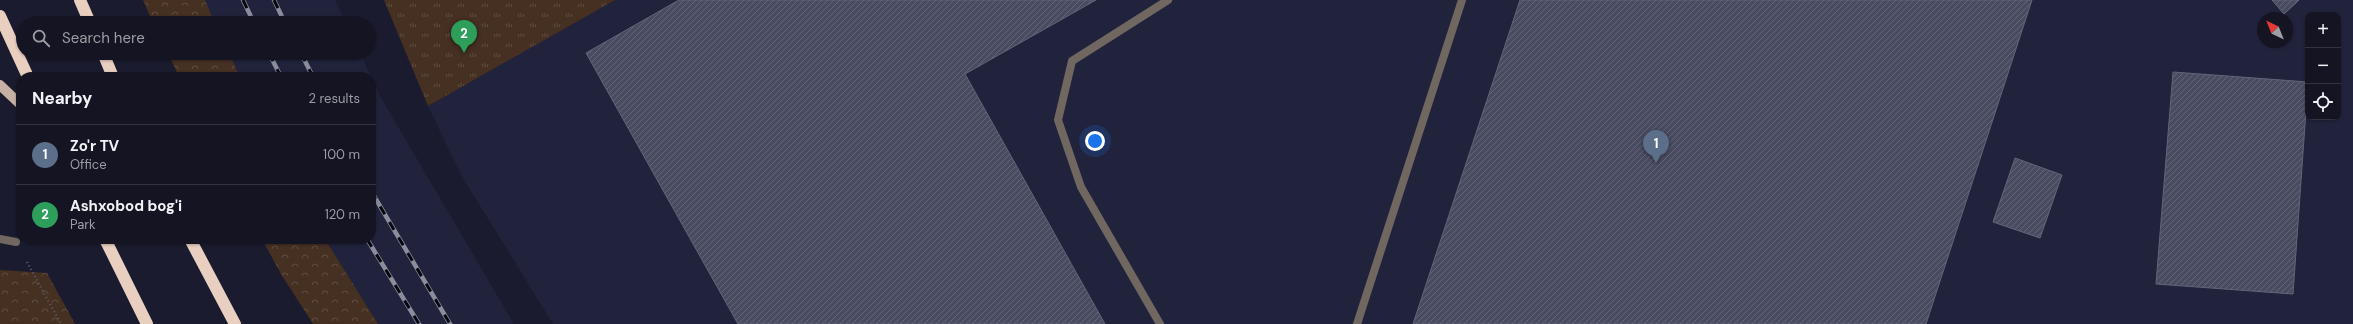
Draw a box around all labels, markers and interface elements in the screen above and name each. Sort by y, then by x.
north arrow [2257,12,2293,48]
map controls [2305,12,2341,120]
button: + [2305,12,2341,48]
search box [16,16,376,60]
pin: 2 [451,20,477,53]
icon: search [30,27,52,49]
text: Search here [62,28,145,48]
button: − [2305,48,2341,84]
button: locate [2305,84,2341,120]
text: Nearby [32,87,92,109]
text: 2 results [309,90,360,107]
pin: 1 [1643,130,1669,163]
your location [1085,131,1105,151]
text: Zo'r TV [70,136,119,156]
text: 1 [43,146,47,163]
text: 100 m [323,146,360,163]
text: Office [70,156,107,173]
text: Ashxobod bog'i [70,196,182,216]
text: 2 [41,206,49,223]
text: 120 m [325,206,360,223]
text: Park [70,216,96,233]

